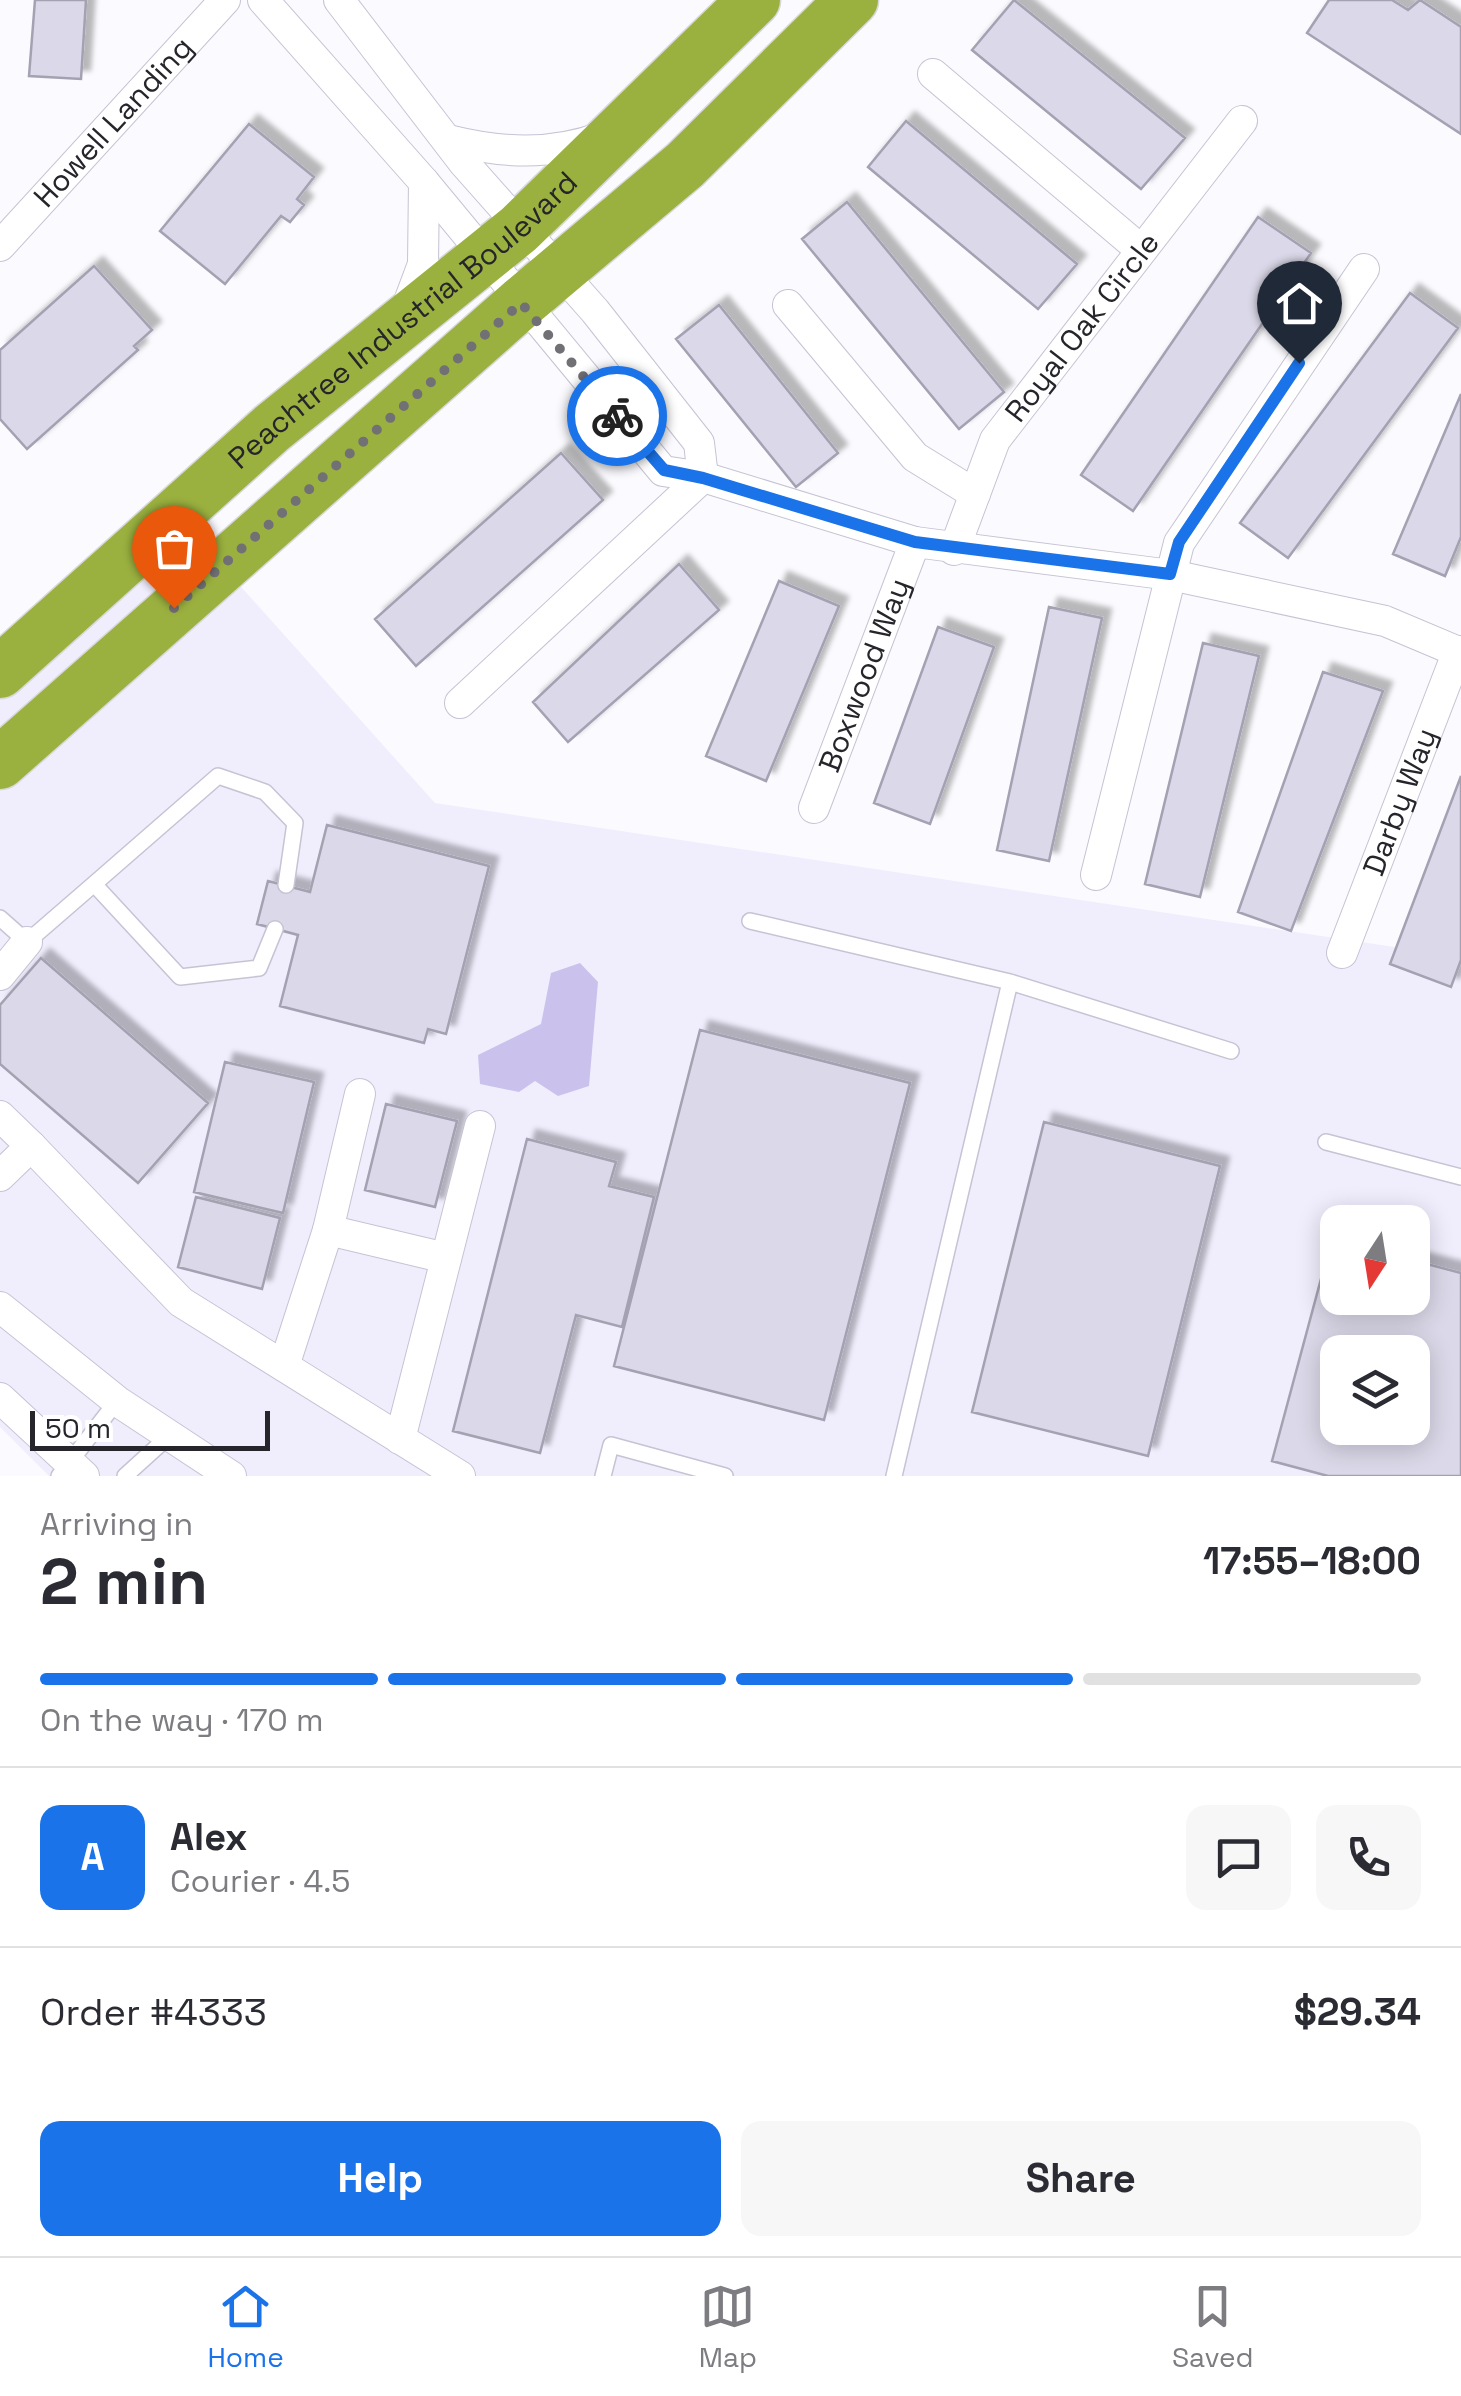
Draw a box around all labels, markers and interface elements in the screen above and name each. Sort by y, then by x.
street label: Howell Landing [25,28,201,215]
street label: Peachtree Industrial Boulevard [220,163,586,477]
street label: Royal Oak Circle [996,224,1168,430]
pin [1257,261,1342,364]
icon: home [1272,276,1327,331]
courier [567,366,667,466]
icon: bike [590,389,645,444]
pin [132,506,217,609]
icon: bag [147,521,202,576]
street label: Boxwood Way [809,573,918,777]
street label: Darby Way [1354,722,1446,881]
north arrow [1320,1205,1430,1315]
map controls [1320,1205,1430,1445]
button: layers [1320,1335,1430,1445]
scale bar [30,1406,270,1450]
text: 50 m [45,1410,111,1446]
text: Arriving in [40,1504,193,1544]
text: 17:55–18:00 [1203,1537,1421,1585]
text: 2 min [40,1540,208,1623]
text: On the way · 170 m [40,1700,324,1740]
button: chat [1186,1805,1291,1910]
button: phone [1316,1805,1421,1910]
text: Alex [170,1813,247,1861]
text: A [80,1833,105,1881]
text: Courier · 4.5 [170,1861,351,1901]
text: Order #4333 [40,1988,267,2036]
text: $29.34 [1294,1988,1421,2036]
button: Help [40,2121,721,2236]
button: Share [741,2121,1421,2236]
tab: Home [207,2279,284,2375]
tab: Map [699,2279,757,2375]
tab: Saved [1172,2279,1254,2375]

